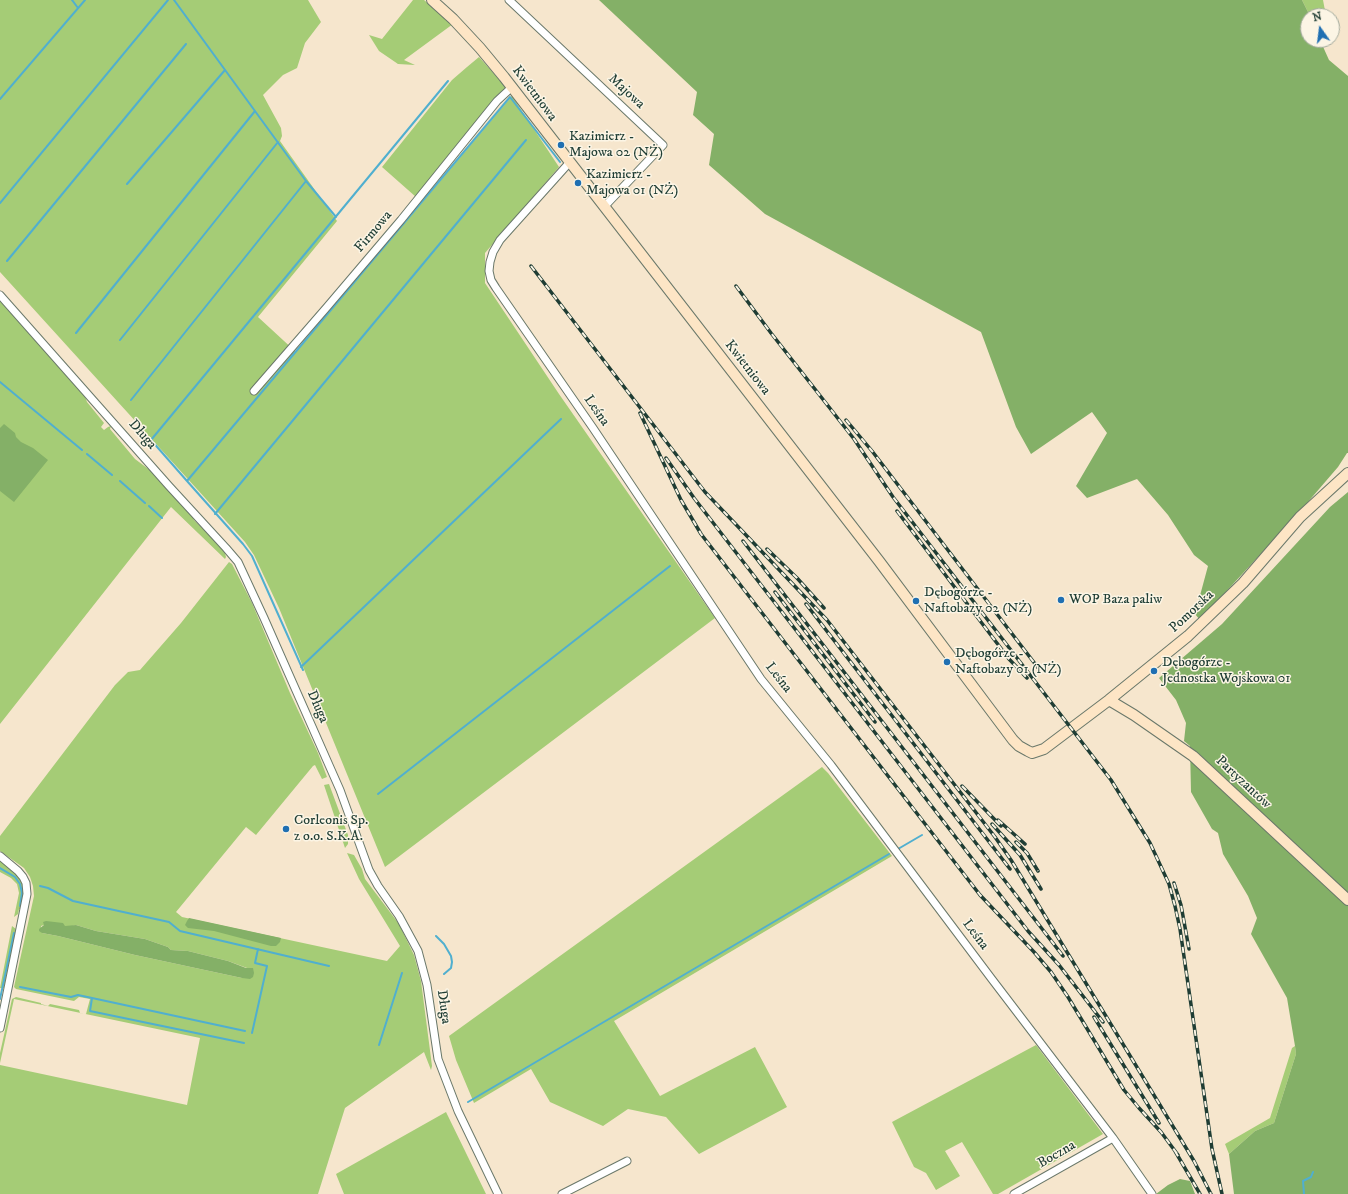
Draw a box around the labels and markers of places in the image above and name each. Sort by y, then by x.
place label: Kazimierz - Majowa 02 (NŻ) [569,129,663,162]
marker: Kazimierz - Majowa 02 (NŻ) [556,140,566,150]
place label: Kazimierz - Majowa 01 (NŻ) [586,167,678,200]
marker: Kazimierz - Majowa 01 (NŻ) [573,178,583,188]
place label: Dębogórze - Naftobazy 02 (NŻ) [924,585,1032,618]
place label: WOP Baza paliw [1069,592,1162,608]
marker: WOP Baza paliw [1056,595,1066,605]
marker: Dębogórze - Naftobazy 02 (NŻ) [911,596,921,606]
place label: Dębogórze - Naftobazy 01 (NŻ) [955,646,1062,678]
place label: Dębogórze - Jednostka Wojskowa 01 [1162,655,1290,688]
marker: Dębogórze - Naftobazy 01 (NŻ) [942,657,952,667]
marker: Dębogórze - Jednostka Wojskowa 01 [1149,666,1159,676]
place label: Corleonis Sp. z o.o. S.K.A. [294,813,368,846]
marker: Corleonis Sp. z o.o. S.K.A. [281,824,291,834]

